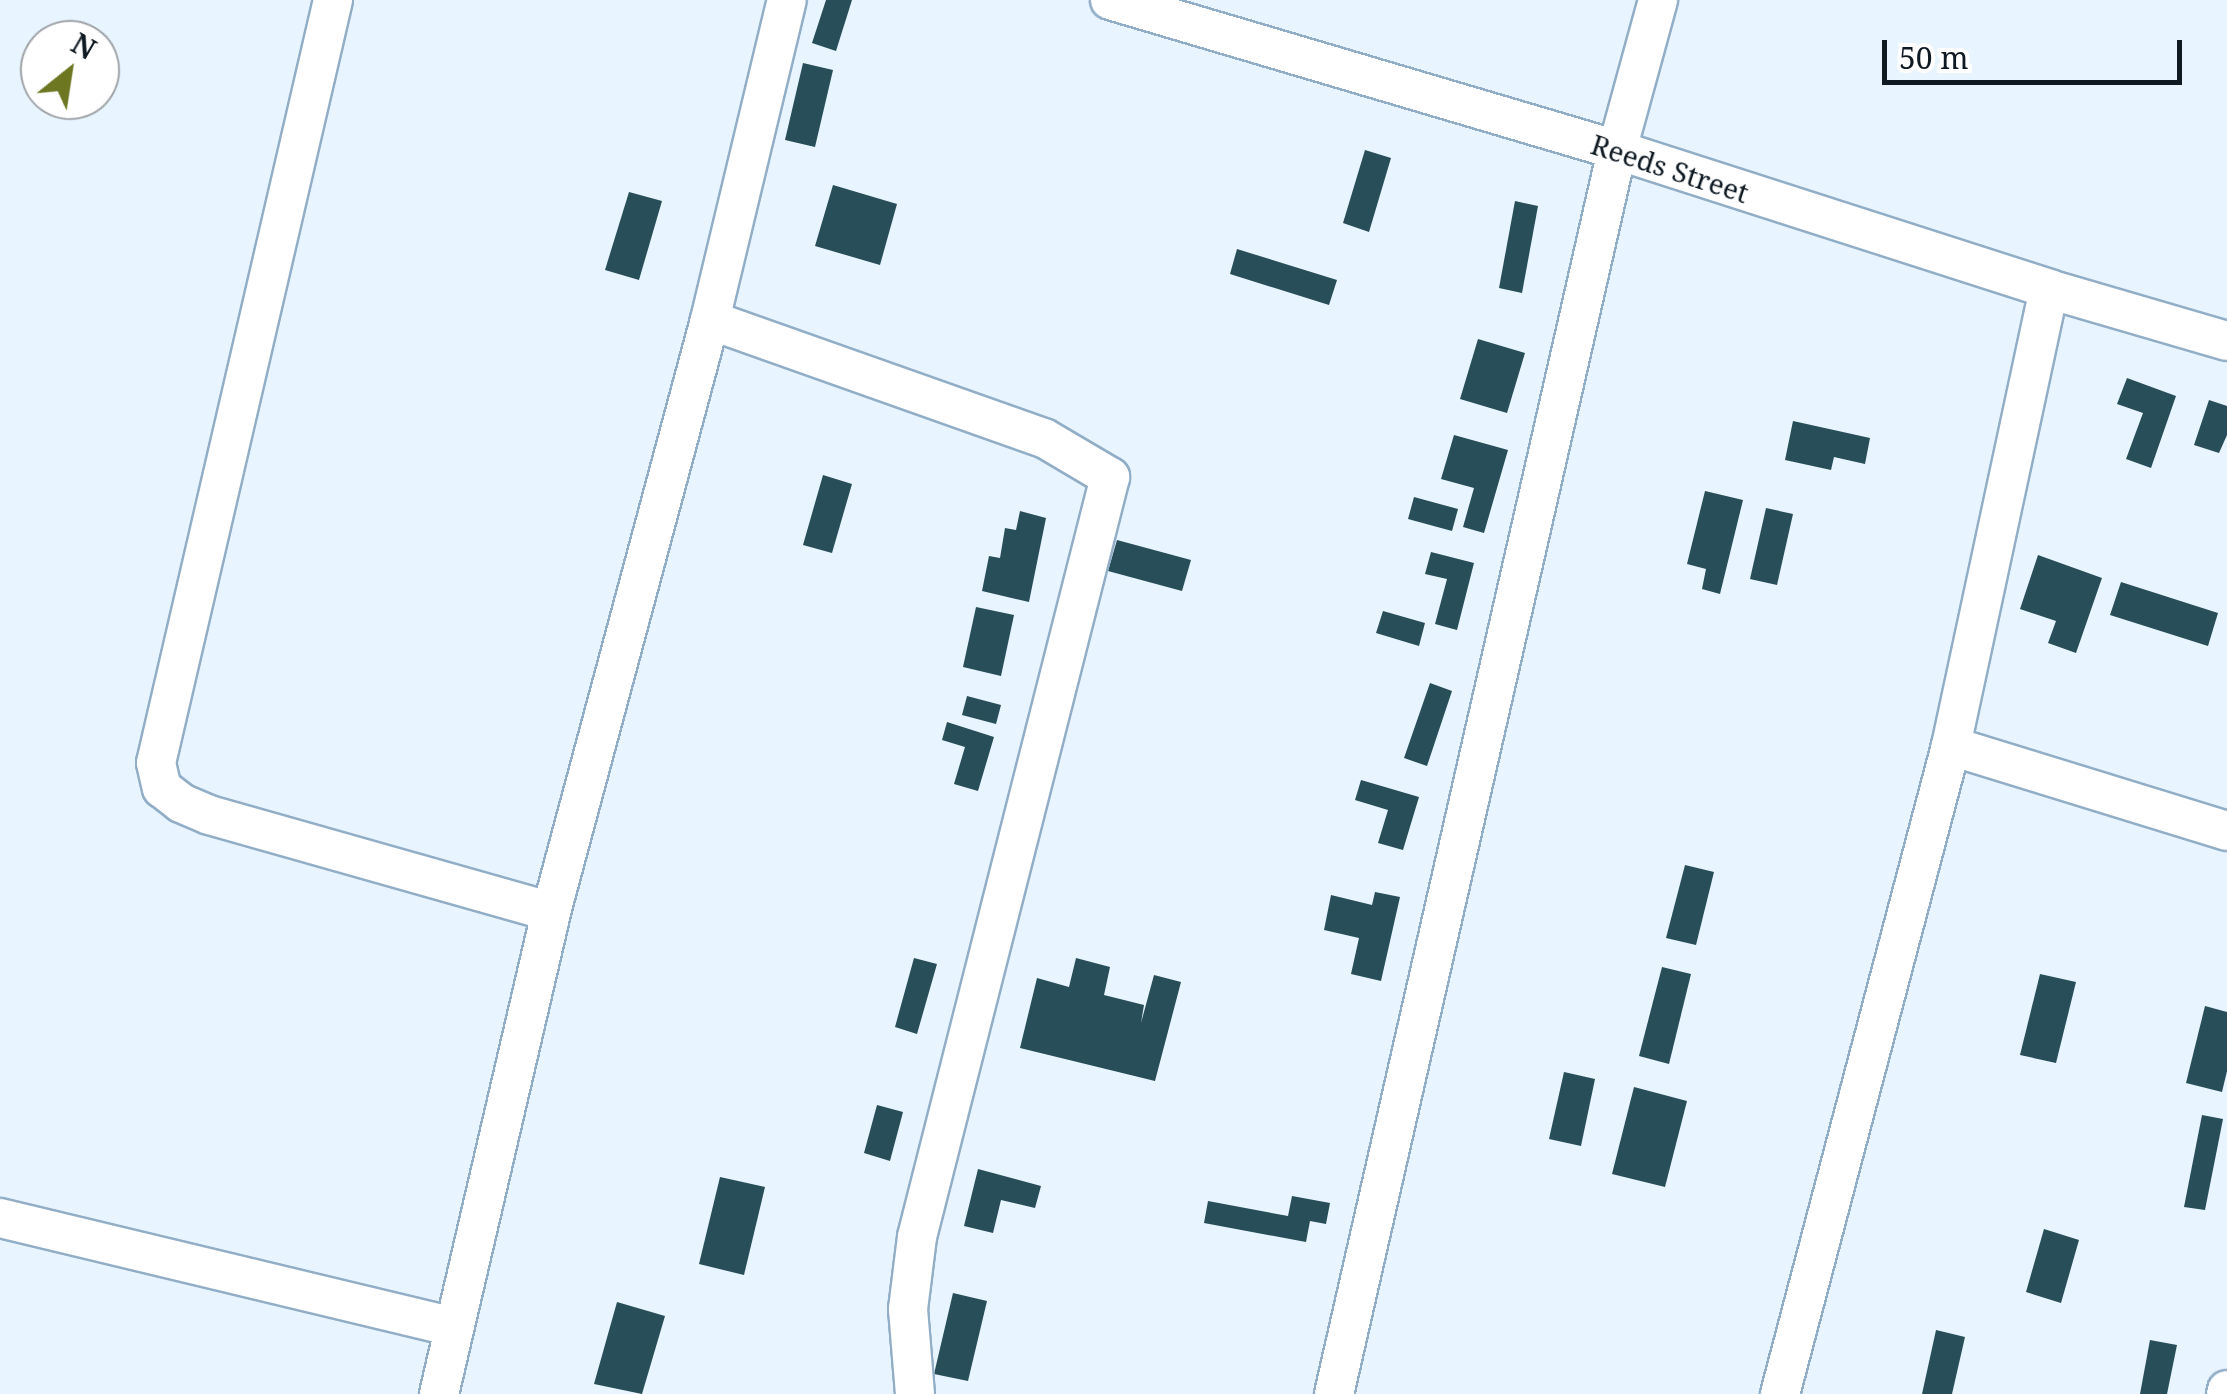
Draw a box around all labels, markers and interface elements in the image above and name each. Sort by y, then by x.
north arrow [20,20,120,120]
scale bar [1887,20,2187,82]
text: N [65,24,103,68]
text: 50 m [1899,37,1969,78]
street label: Reeds Street [1587,127,1753,209]

